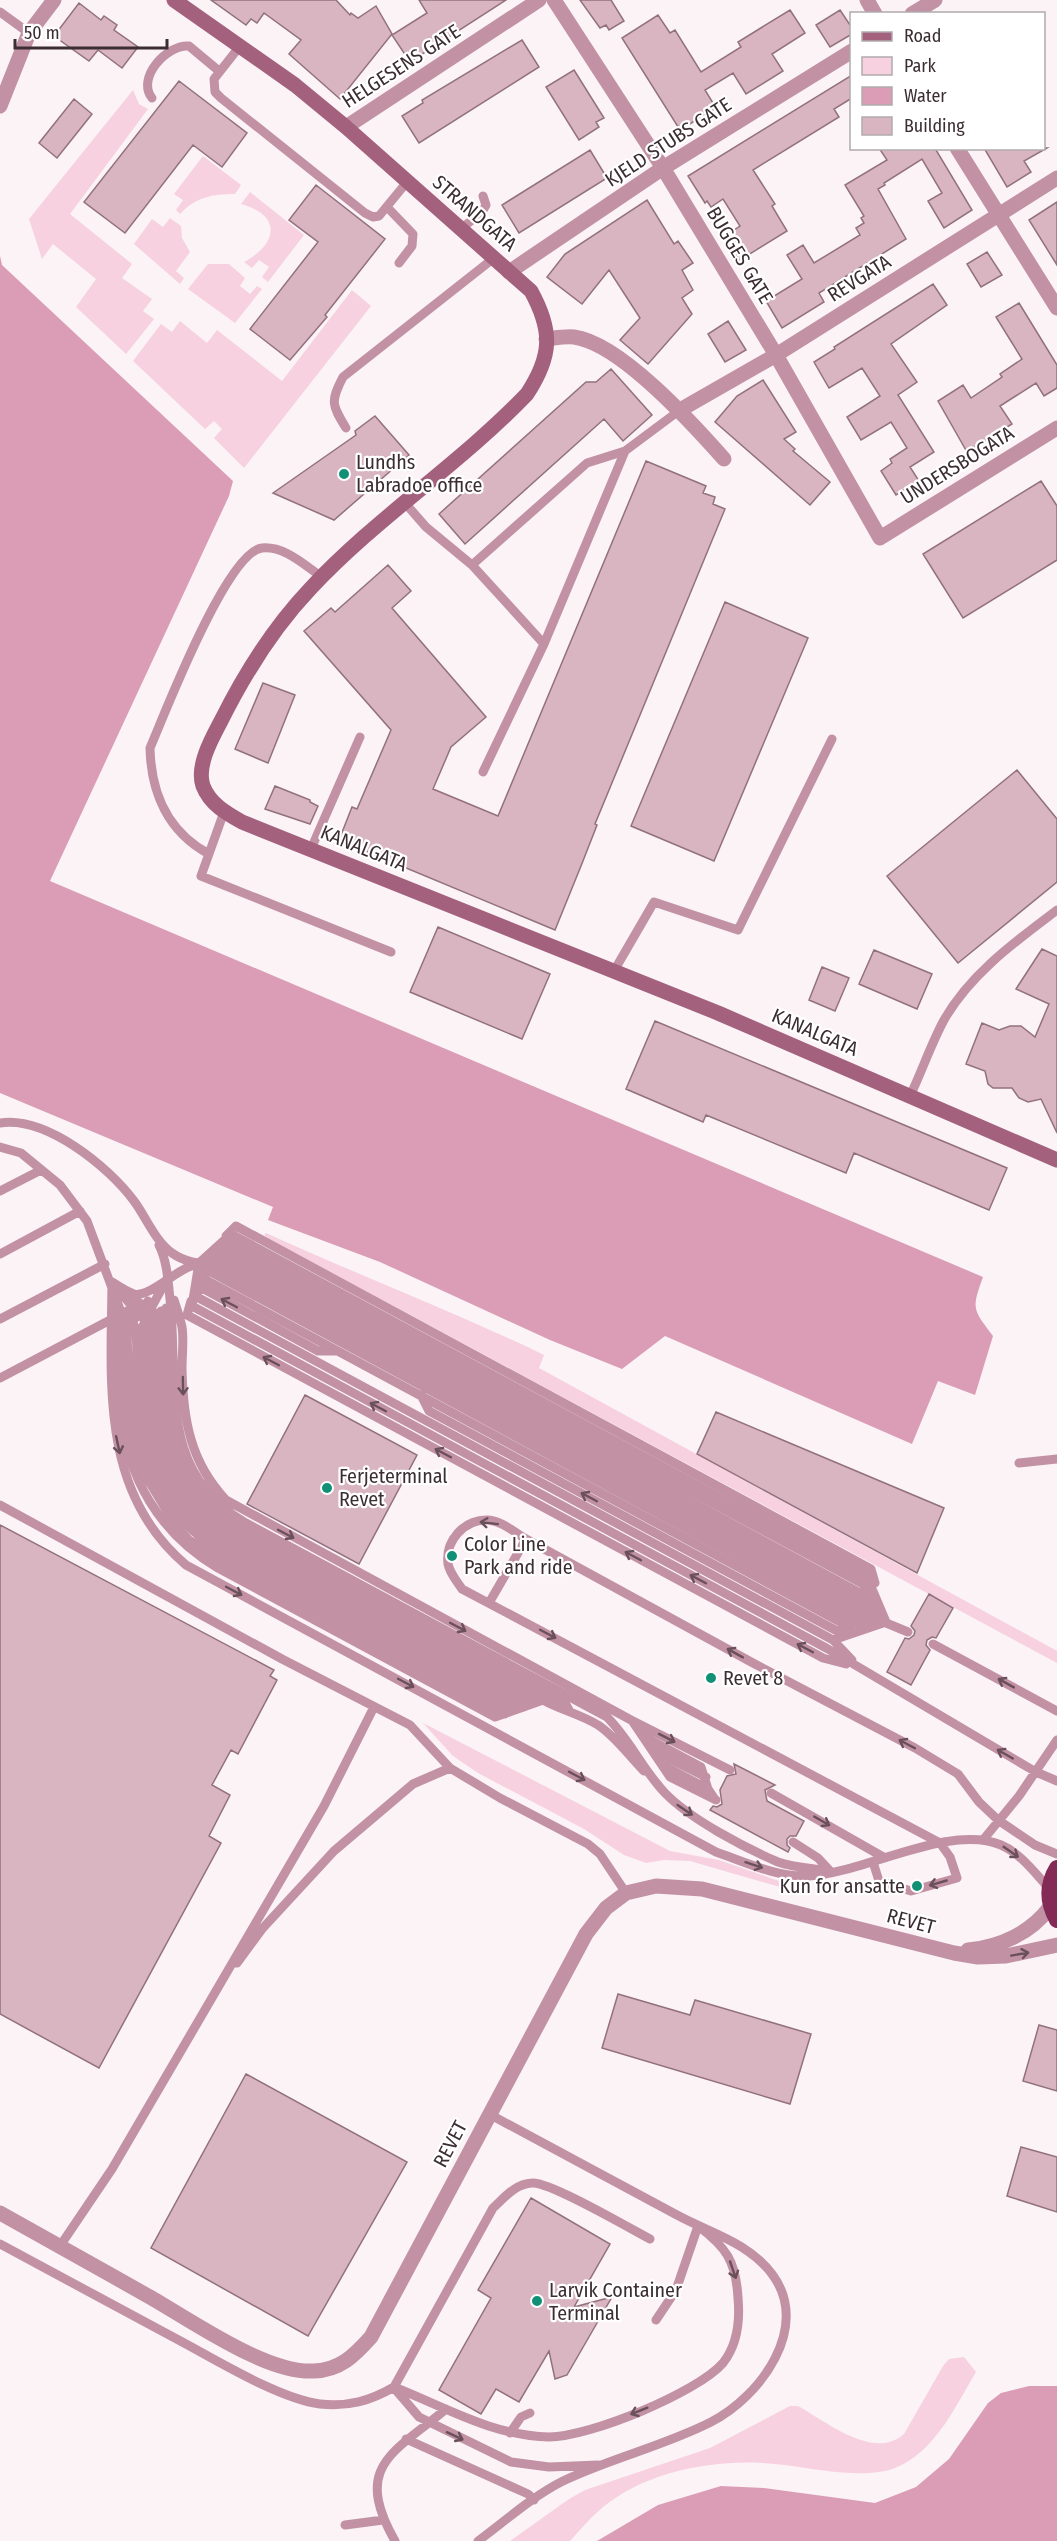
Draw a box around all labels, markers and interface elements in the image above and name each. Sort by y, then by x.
scale bar [15,12,166,50]
legend [850,12,1045,150]
street label: HELGESENS GATE [338,19,464,113]
text: 50 m [24,22,60,44]
text: Road [904,25,941,47]
text: Park [904,55,937,77]
text: Water [904,85,947,107]
street label: KJELD STUBS GATE [600,92,736,192]
text: Building [904,115,965,137]
street label: STRANDGATA [428,170,522,256]
street label: BUGGES GATE [702,202,778,308]
street label: REVGATA [823,249,895,307]
street label: UNDERSBOGATA [896,420,1018,509]
place label: Lundhs Labradoe office [356,450,482,497]
marker: Lundhs Labradoe office [337,467,351,481]
street label: KANALGATA [317,820,411,876]
street label: KANALGATA [768,1003,862,1061]
one-way arrow [221,1297,238,1309]
one-way arrow [263,1355,281,1366]
one-way arrow [177,1375,188,1395]
one-way arrow [370,1401,388,1412]
one-way arrow [112,1436,124,1455]
one-way arrow [435,1447,452,1459]
place label: Ferjeterminal Revet [339,1464,448,1511]
marker: Ferjeterminal Revet [320,1481,334,1495]
one-way arrow [581,1491,598,1503]
one-way arrow [480,1517,500,1528]
one-way arrow [277,1529,295,1540]
place label: Color Line Park and ride [464,1532,573,1579]
marker: Color Line Park and ride [445,1549,459,1563]
one-way arrow [625,1550,642,1562]
one-way arrow [690,1573,707,1585]
one-way arrow [225,1586,243,1598]
one-way arrow [449,1621,466,1633]
one-way arrow [539,1629,557,1641]
one-way arrow [797,1642,814,1654]
one-way arrow [726,1647,744,1658]
place label: Revet 8 [723,1666,783,1690]
marker: Revet 8 [704,1671,718,1685]
one-way arrow [997,1677,1015,1688]
one-way arrow [396,1678,414,1689]
one-way arrow [658,1732,675,1744]
one-way arrow [899,1738,917,1749]
one-way arrow [997,1748,1014,1760]
one-way arrow [568,1771,586,1782]
one-way arrow [676,1803,693,1816]
one-way arrow [813,1816,831,1827]
one-way arrow [1003,1846,1019,1858]
one-way arrow [744,1860,763,1871]
place label: Kun for ansatte [780,1874,905,1898]
one-way arrow [929,1878,948,1889]
marker: Kun for ansatte [910,1879,924,1893]
street label: REVET [884,1903,939,1939]
one-way arrow [1010,1948,1029,1959]
street label: REVET [428,2116,472,2171]
one-way arrow [729,2260,740,2279]
place label: Larvik Container Terminal [549,2278,682,2325]
marker: Larvik Container Terminal [530,2294,544,2308]
one-way arrow [630,2406,649,2417]
one-way arrow [445,2430,463,2442]

